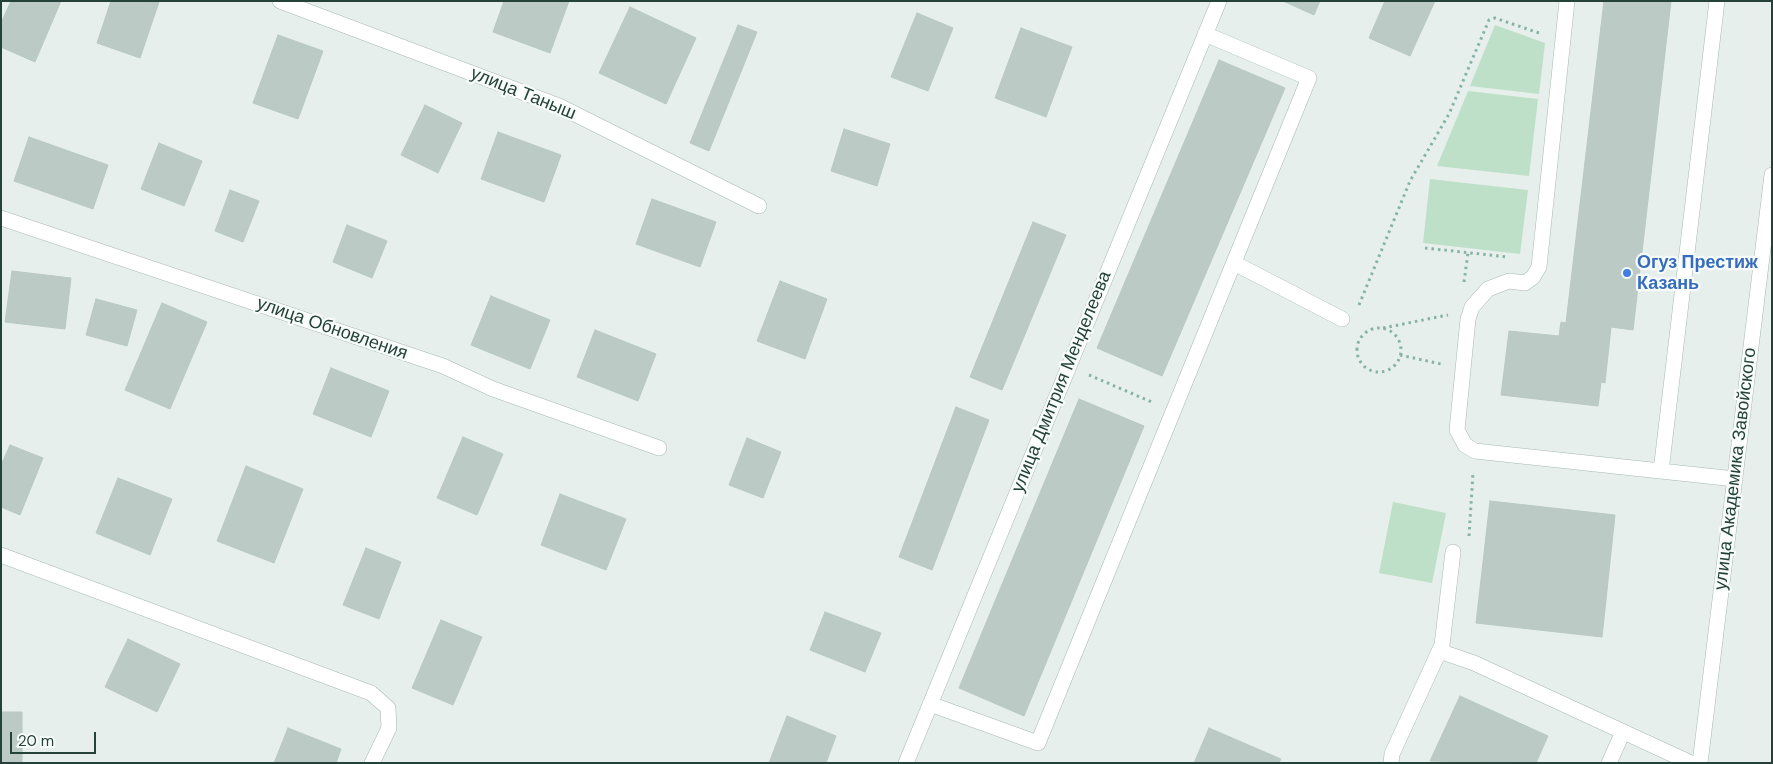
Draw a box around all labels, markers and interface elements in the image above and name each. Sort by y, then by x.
street label: улица Таныш [467,63,579,125]
place label: Огуз Престиж Казань [1637,252,1758,294]
marker: Огуз Престиж Казань [1621,267,1633,279]
street label: улица Дмитрия Менделеева [1008,268,1116,496]
street label: улица Обновления [254,293,410,365]
street label: улица Академика Завойского [1710,347,1762,591]
scale bar [12,722,99,754]
text: 20 m [18,731,54,751]

